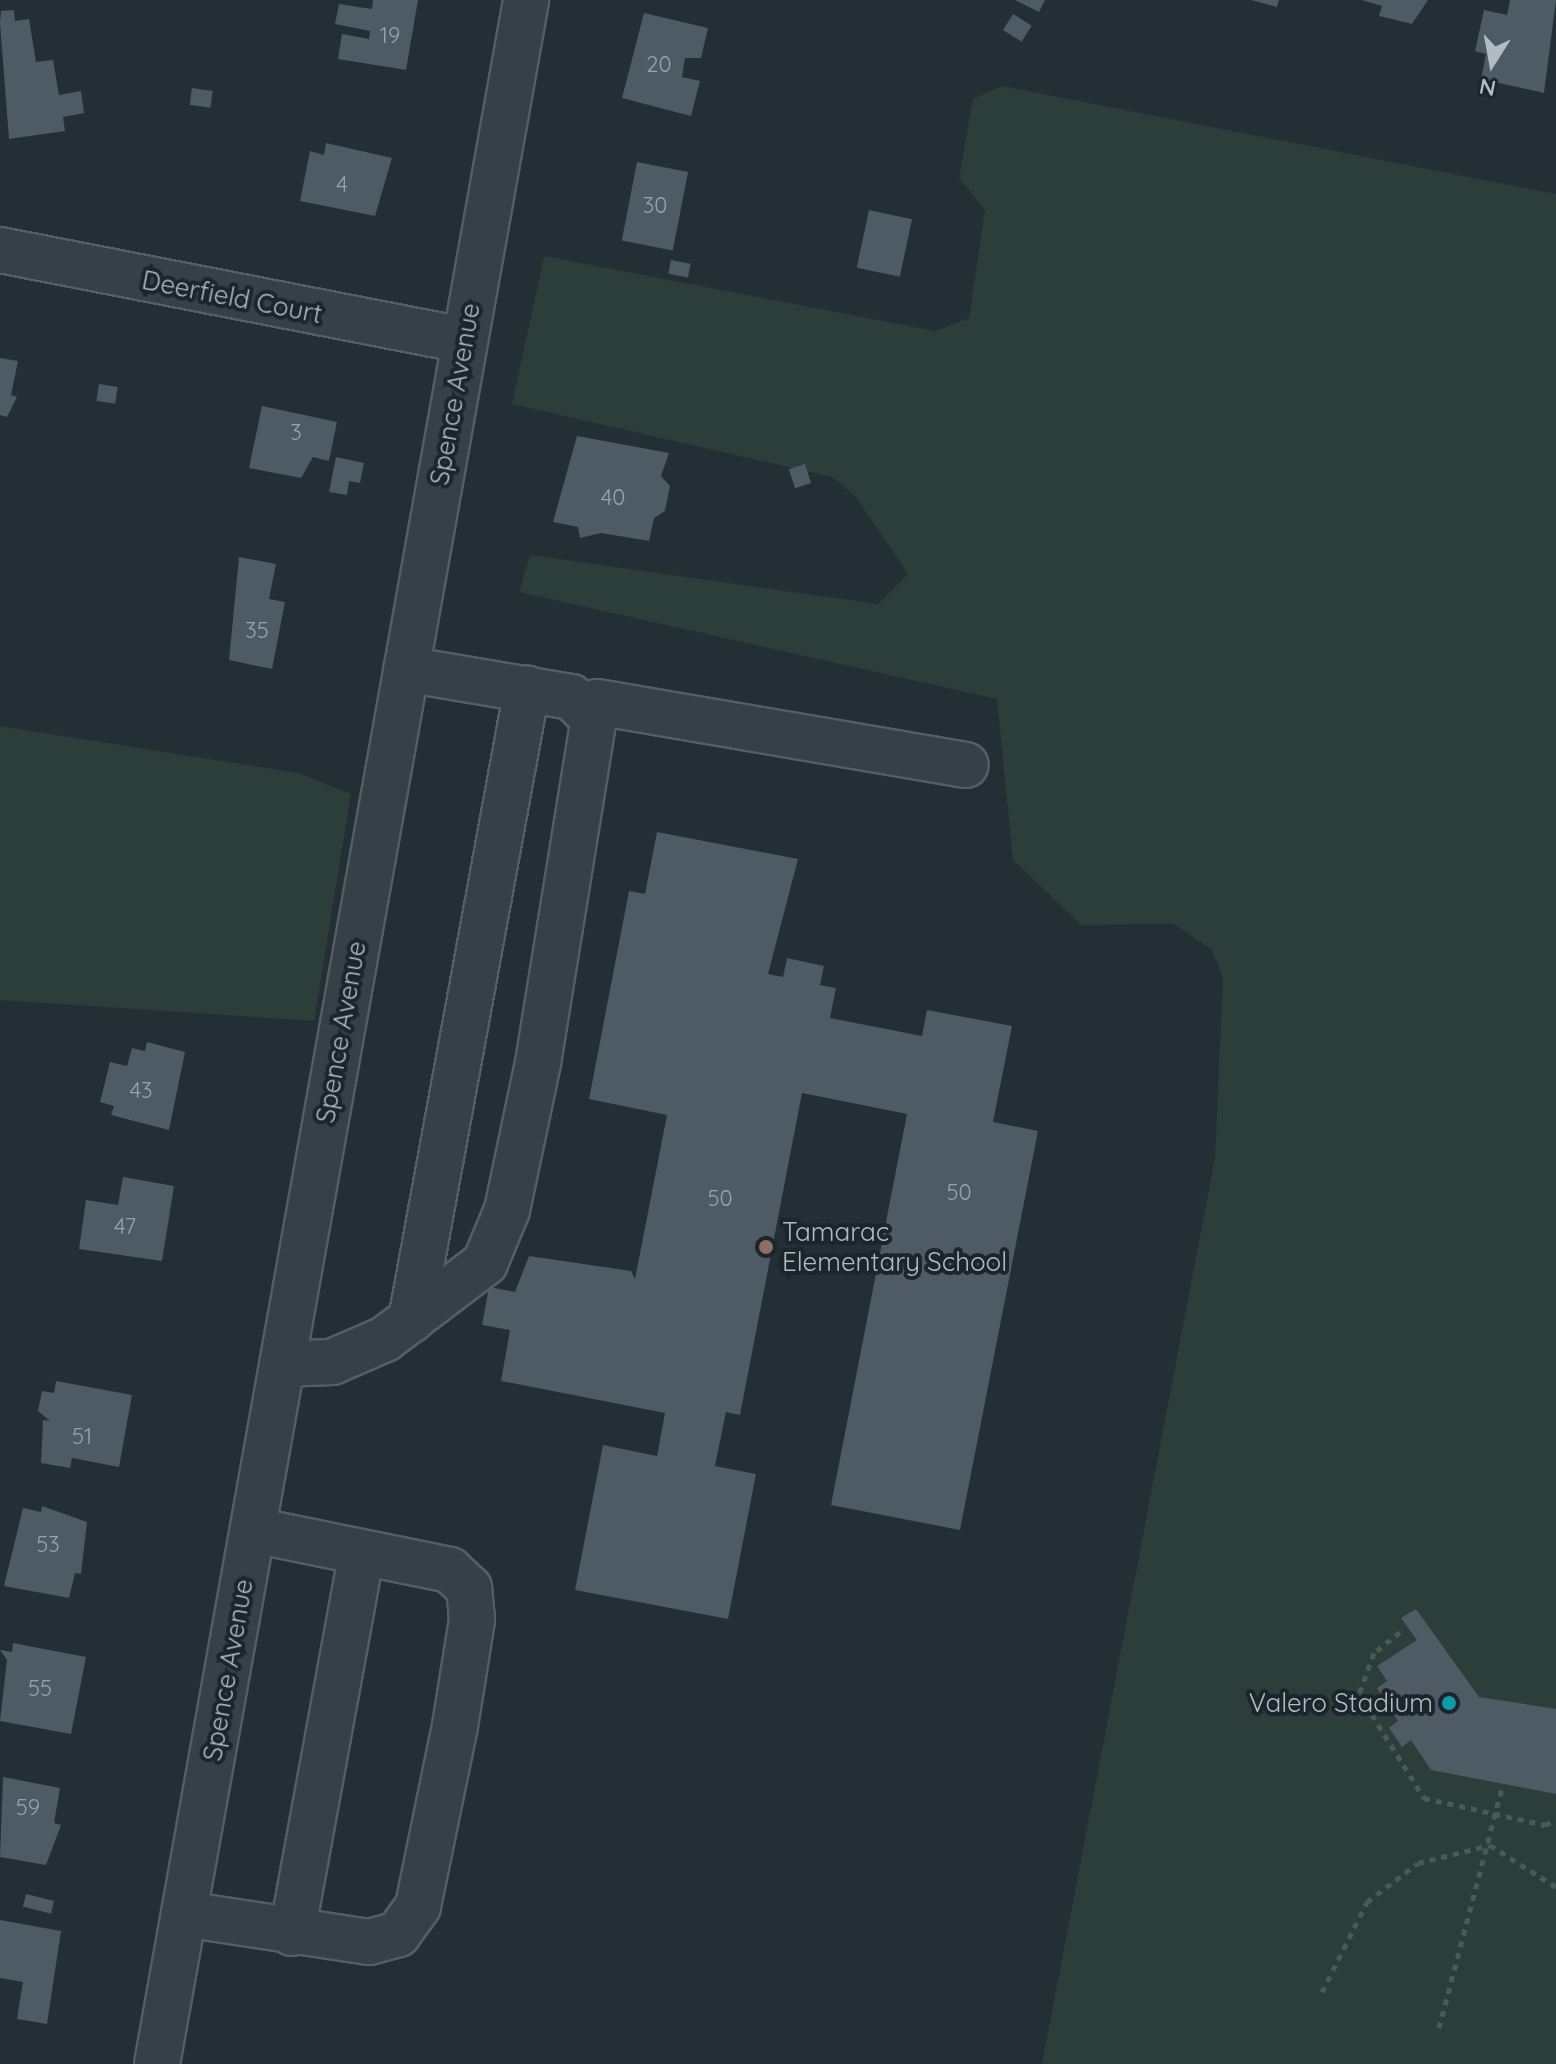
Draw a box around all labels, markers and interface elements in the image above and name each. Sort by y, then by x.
house number: 19 [380,23,400,49]
north arrow [1452,24,1532,104]
house number: 20 [646,52,672,78]
text: N [1477,72,1498,103]
house number: 4 [336,172,348,198]
house number: 30 [643,193,667,219]
street label: Deerfield Court [139,264,325,330]
street label: Spence Avenue [424,301,486,487]
house number: 3 [290,420,302,446]
house number: 40 [601,485,625,511]
house number: 35 [245,618,269,644]
street label: Spence Avenue [310,939,372,1125]
house number: 43 [129,1078,153,1104]
house number: 50 [946,1180,972,1206]
house number: 50 [707,1186,733,1212]
house number: 47 [114,1214,136,1240]
place label: Tamarac Elementary School [782,1216,1007,1278]
marker: Tamarac Elementary School [757,1238,775,1256]
house number: 51 [72,1424,92,1450]
house number: 53 [36,1532,60,1558]
street label: Spence Avenue [197,1577,259,1763]
house number: 55 [28,1676,52,1702]
place label: Valero Stadium [1249,1687,1433,1719]
marker: Valero Stadium [1440,1694,1458,1712]
house number: 59 [16,1795,40,1821]

